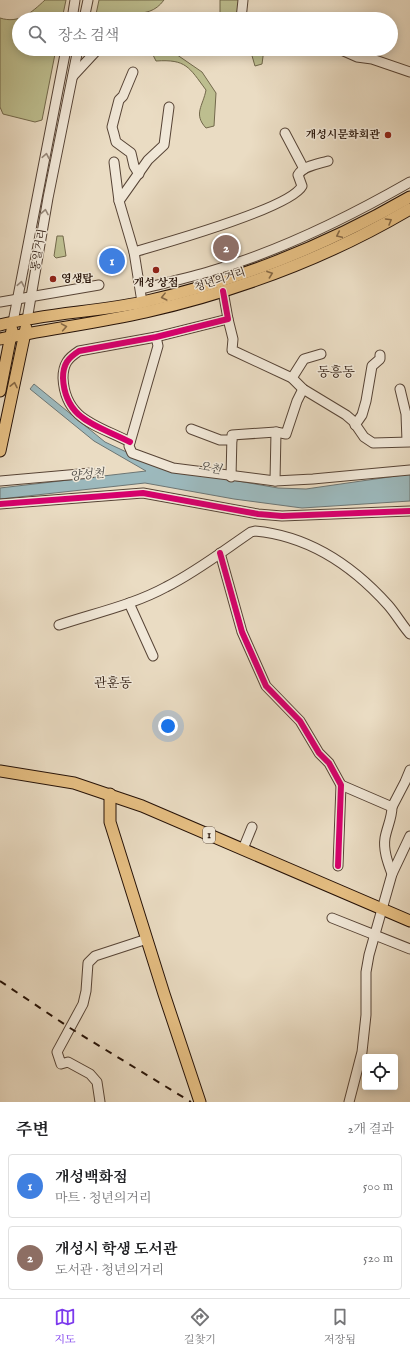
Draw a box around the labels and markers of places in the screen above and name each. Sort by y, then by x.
place label: 개성시문화회관 [306,128,380,142]
marker: 개성시문화회관 [383,130,393,140]
pin: 2 [213,233,239,263]
pin: 1 [99,246,125,276]
marker: 개성 상점 [151,265,161,275]
place label: 영생탑 [61,272,93,286]
marker: 영생탑 [48,274,58,284]
place label: 개성 상점 [134,276,178,290]

